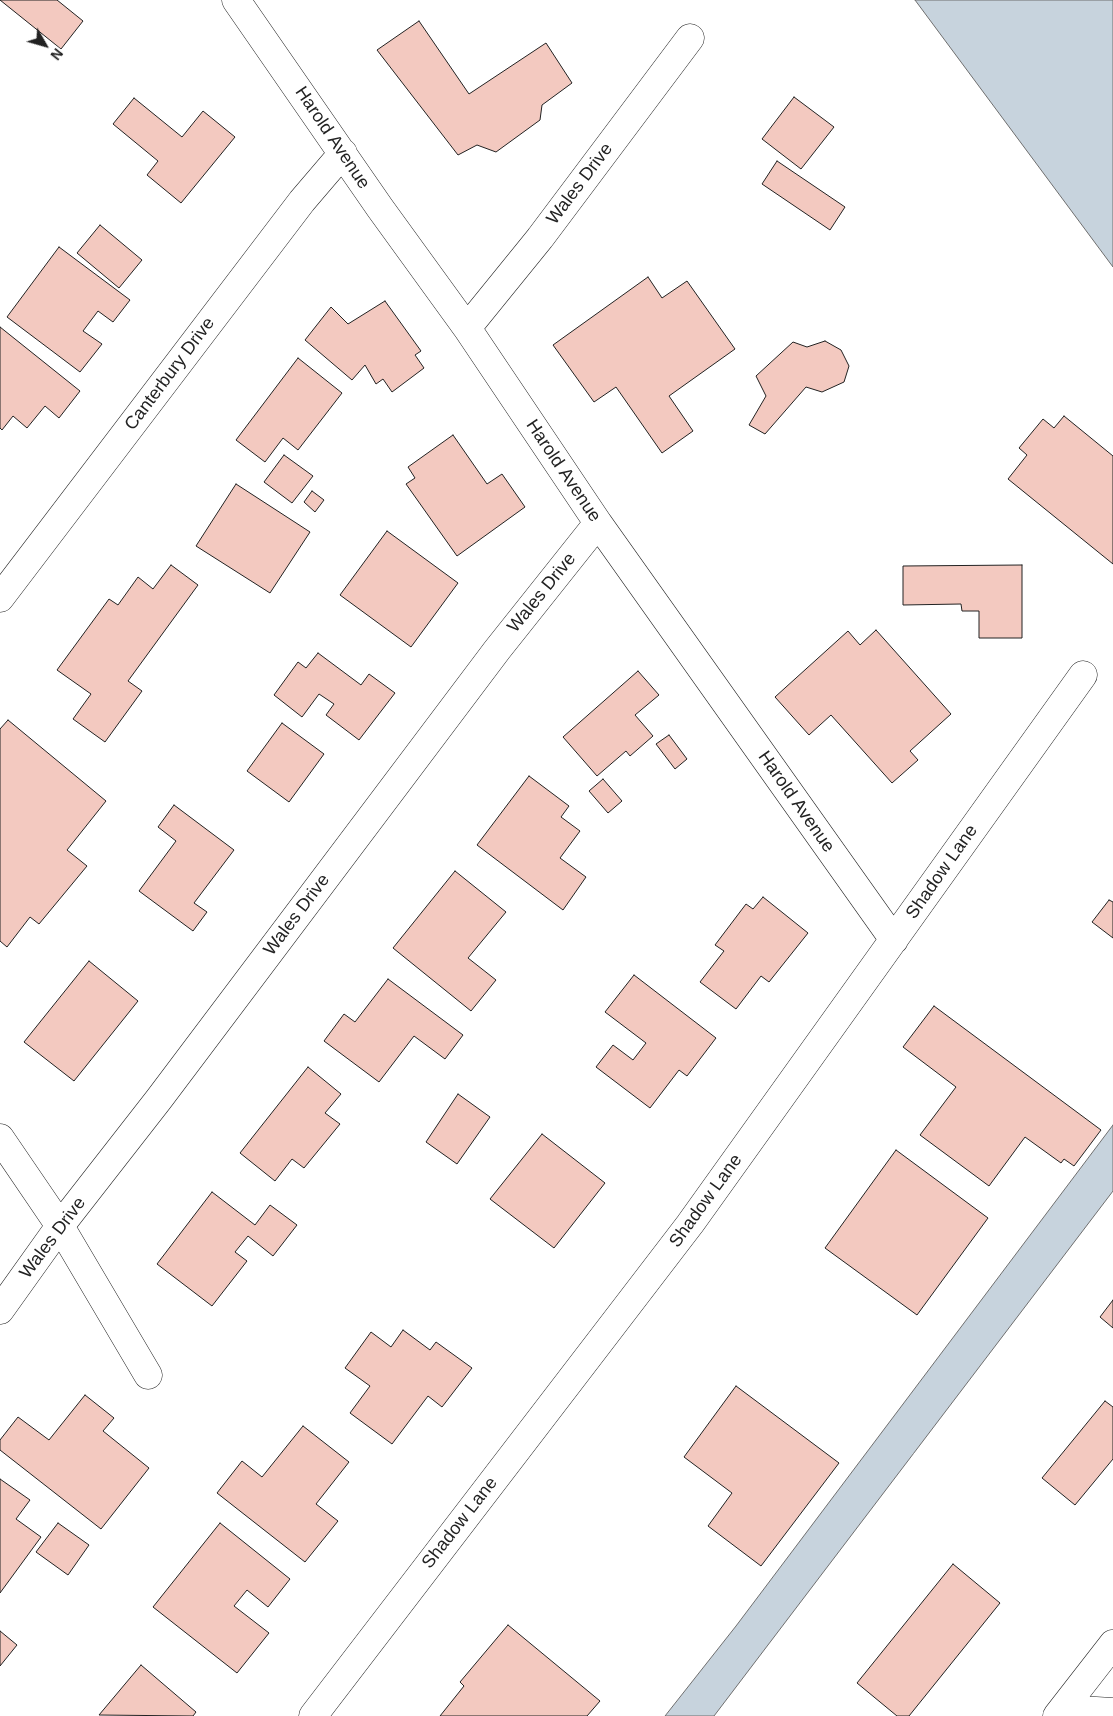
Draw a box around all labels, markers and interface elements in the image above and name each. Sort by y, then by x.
north arrow [20,20,70,70]
text: N [47,45,66,63]
street label: Harold Avenue [290,83,374,193]
street label: Wales Drive [542,139,618,229]
street label: Canterbury Drive [120,313,220,435]
street label: Harold Avenue [521,416,605,526]
street label: Wales Drive [503,549,581,637]
street label: Harold Avenue [753,747,839,857]
street label: Shadow Lane [902,821,982,923]
street label: Wales Drive [259,870,335,960]
street label: Shadow Lane [665,1150,747,1252]
street label: Wales Drive [15,1193,91,1283]
street label: Shadow Lane [418,1473,502,1573]

